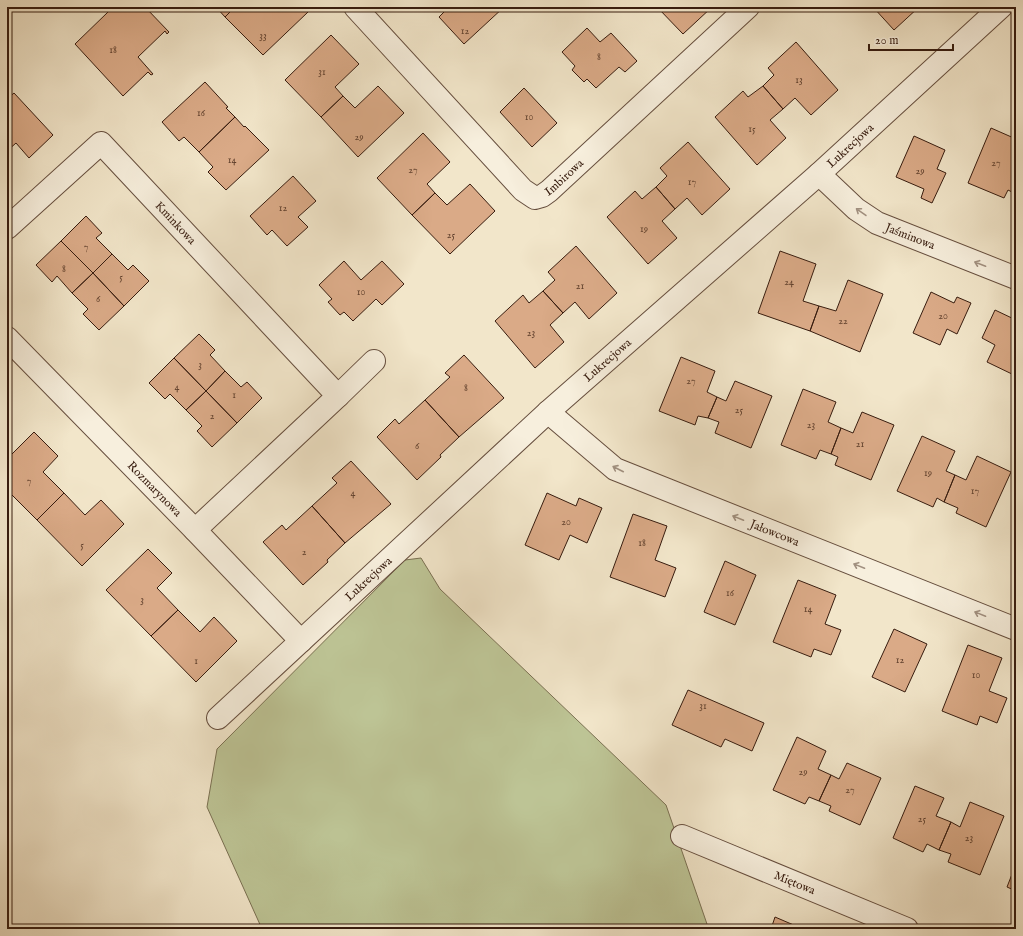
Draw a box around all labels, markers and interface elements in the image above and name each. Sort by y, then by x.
house number: 12 [461,25,470,38]
scale bar [869,26,953,52]
house number: 33 [259,30,267,43]
text: 20 m [875,33,898,48]
house number: 18 [109,44,117,57]
house number: 8 [597,51,601,64]
house number: 31 [318,66,326,79]
house number: 13 [795,74,803,87]
house number: 16 [197,107,206,120]
house number: 10 [525,111,533,124]
street label: Lukrecjowa [824,120,877,171]
house number: 15 [748,123,756,136]
house number: 29 [354,131,364,144]
house number: 14 [228,154,236,167]
street label: Imbirowa [542,155,587,199]
house number: 27 [991,157,1001,170]
house number: 27 [408,164,418,177]
house number: 29 [915,165,925,178]
house number: 17 [688,176,697,189]
street label: Kminkowa [152,198,200,248]
house number: 12 [279,202,288,215]
one-way arrow [855,208,866,216]
street label: Jaśminowa [881,219,938,253]
house number: 19 [640,223,648,236]
house number: 25 [447,229,456,242]
house number: 7 [84,241,89,254]
one-way arrow [974,259,986,267]
house number: 8 [62,263,66,276]
house number: 5 [119,271,123,284]
house number: 24 [784,276,794,289]
house number: 21 [576,280,584,293]
house number: 10 [357,286,365,299]
house number: 6 [96,293,101,306]
house number: 20 [938,310,948,323]
house number: 22 [838,315,848,328]
house number: 23 [527,327,535,340]
street label: Lukrecjowa [580,334,635,385]
house number: 3 [198,359,202,372]
house number: 27 [686,375,696,388]
house number: 4 [175,381,180,394]
house number: 8 [464,382,468,395]
house number: 1 [232,389,236,402]
house number: 25 [735,404,744,417]
house number: 2 [210,410,215,423]
house number: 23 [807,419,815,432]
house number: 21 [856,438,864,451]
house number: 6 [415,440,420,453]
street label: Rozmarynowa [124,458,186,520]
one-way arrow [612,465,624,473]
house number: 19 [924,467,932,480]
house number: 7 [27,475,32,488]
house number: 17 [971,485,980,498]
house number: 4 [351,487,356,500]
one-way arrow [733,514,745,521]
street label: Jałowcowa [746,515,802,550]
house number: 20 [561,516,571,529]
house number: 18 [638,537,646,550]
house number: 5 [80,539,84,552]
house number: 2 [302,546,307,559]
street label: Lukrecjowa [342,553,395,604]
one-way arrow [854,562,866,570]
house number: 16 [726,587,735,600]
house number: 3 [140,594,144,607]
house number: 14 [804,603,812,616]
one-way arrow [974,610,986,618]
house number: 12 [896,654,905,667]
house number: 1 [194,655,198,668]
house number: 10 [972,669,980,682]
house number: 31 [699,700,707,713]
house number: 29 [798,766,808,779]
house number: 27 [845,784,855,797]
house number: 25 [918,813,927,826]
house number: 23 [965,832,973,845]
street label: Miętowa [772,867,818,898]

